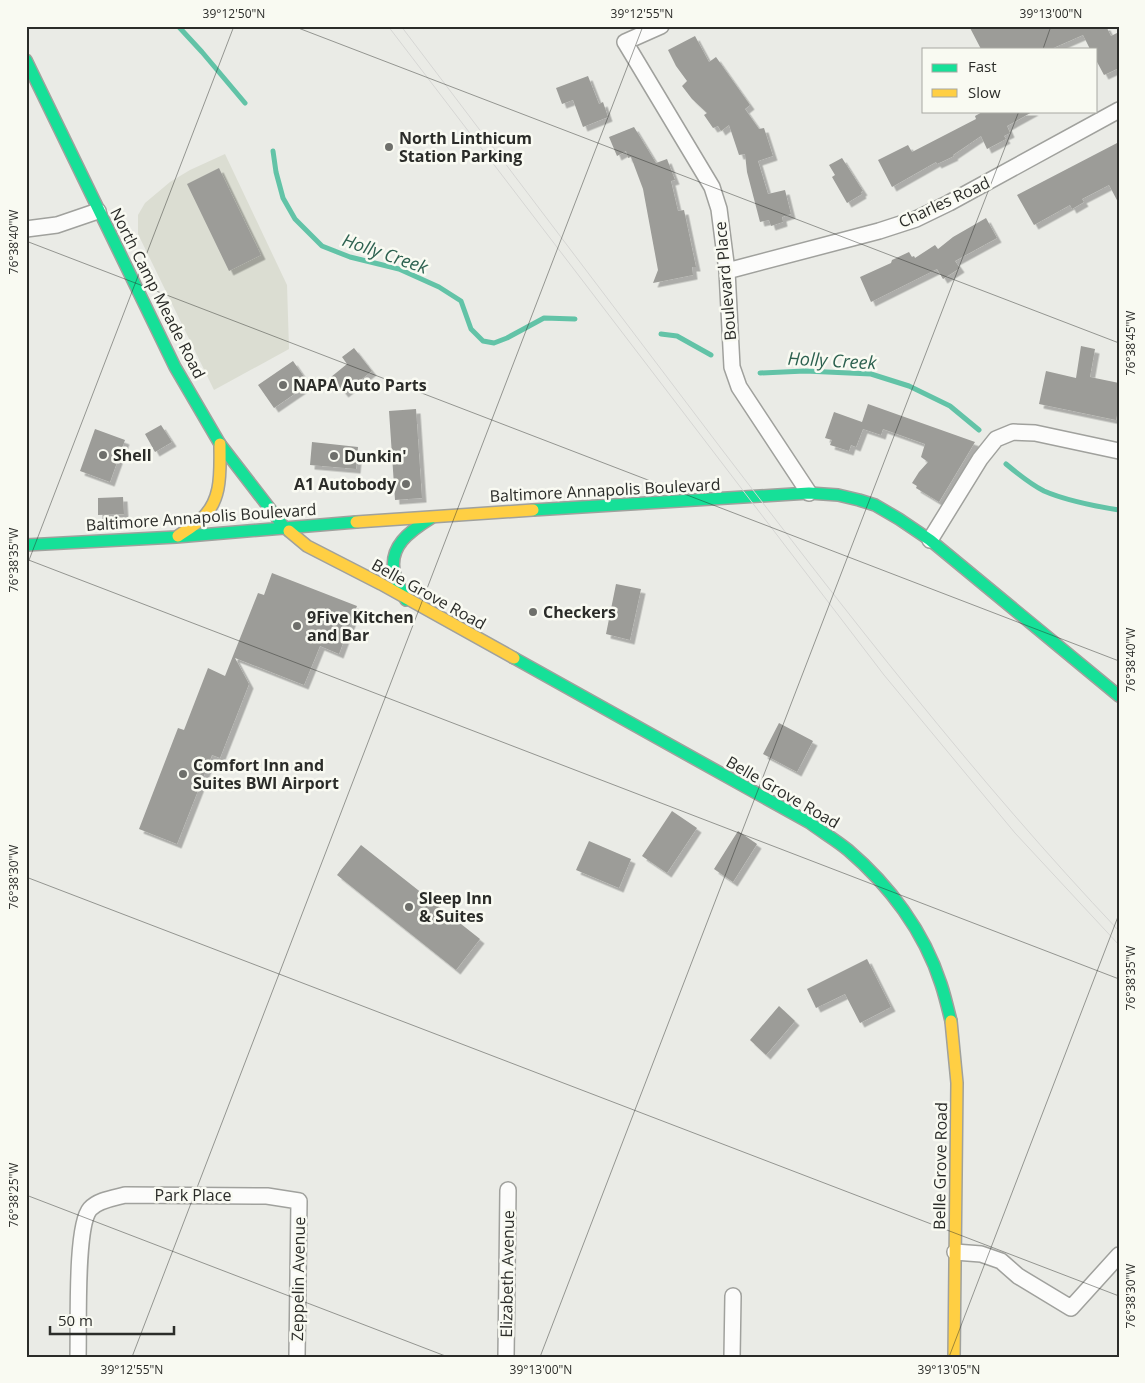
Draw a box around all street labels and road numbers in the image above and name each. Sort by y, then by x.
street label: Charles Road [895,171,993,233]
street label: North Camp Meade Road [105,204,211,382]
street label: Boulevard Place [709,221,741,341]
street label: Baltimore Annapolis Boulevard [489,473,721,507]
street label: Baltimore Annapolis Boulevard [85,498,317,536]
street label: Belle Grove Road [368,553,490,635]
street label: Belle Grove Road [722,751,844,833]
street label: Belle Grove Road [928,1102,952,1230]
street label: Park Place [155,1184,231,1206]
street label: Elizabeth Avenue [495,1210,519,1338]
street label: Zeppelin Avenue [286,1217,310,1341]

